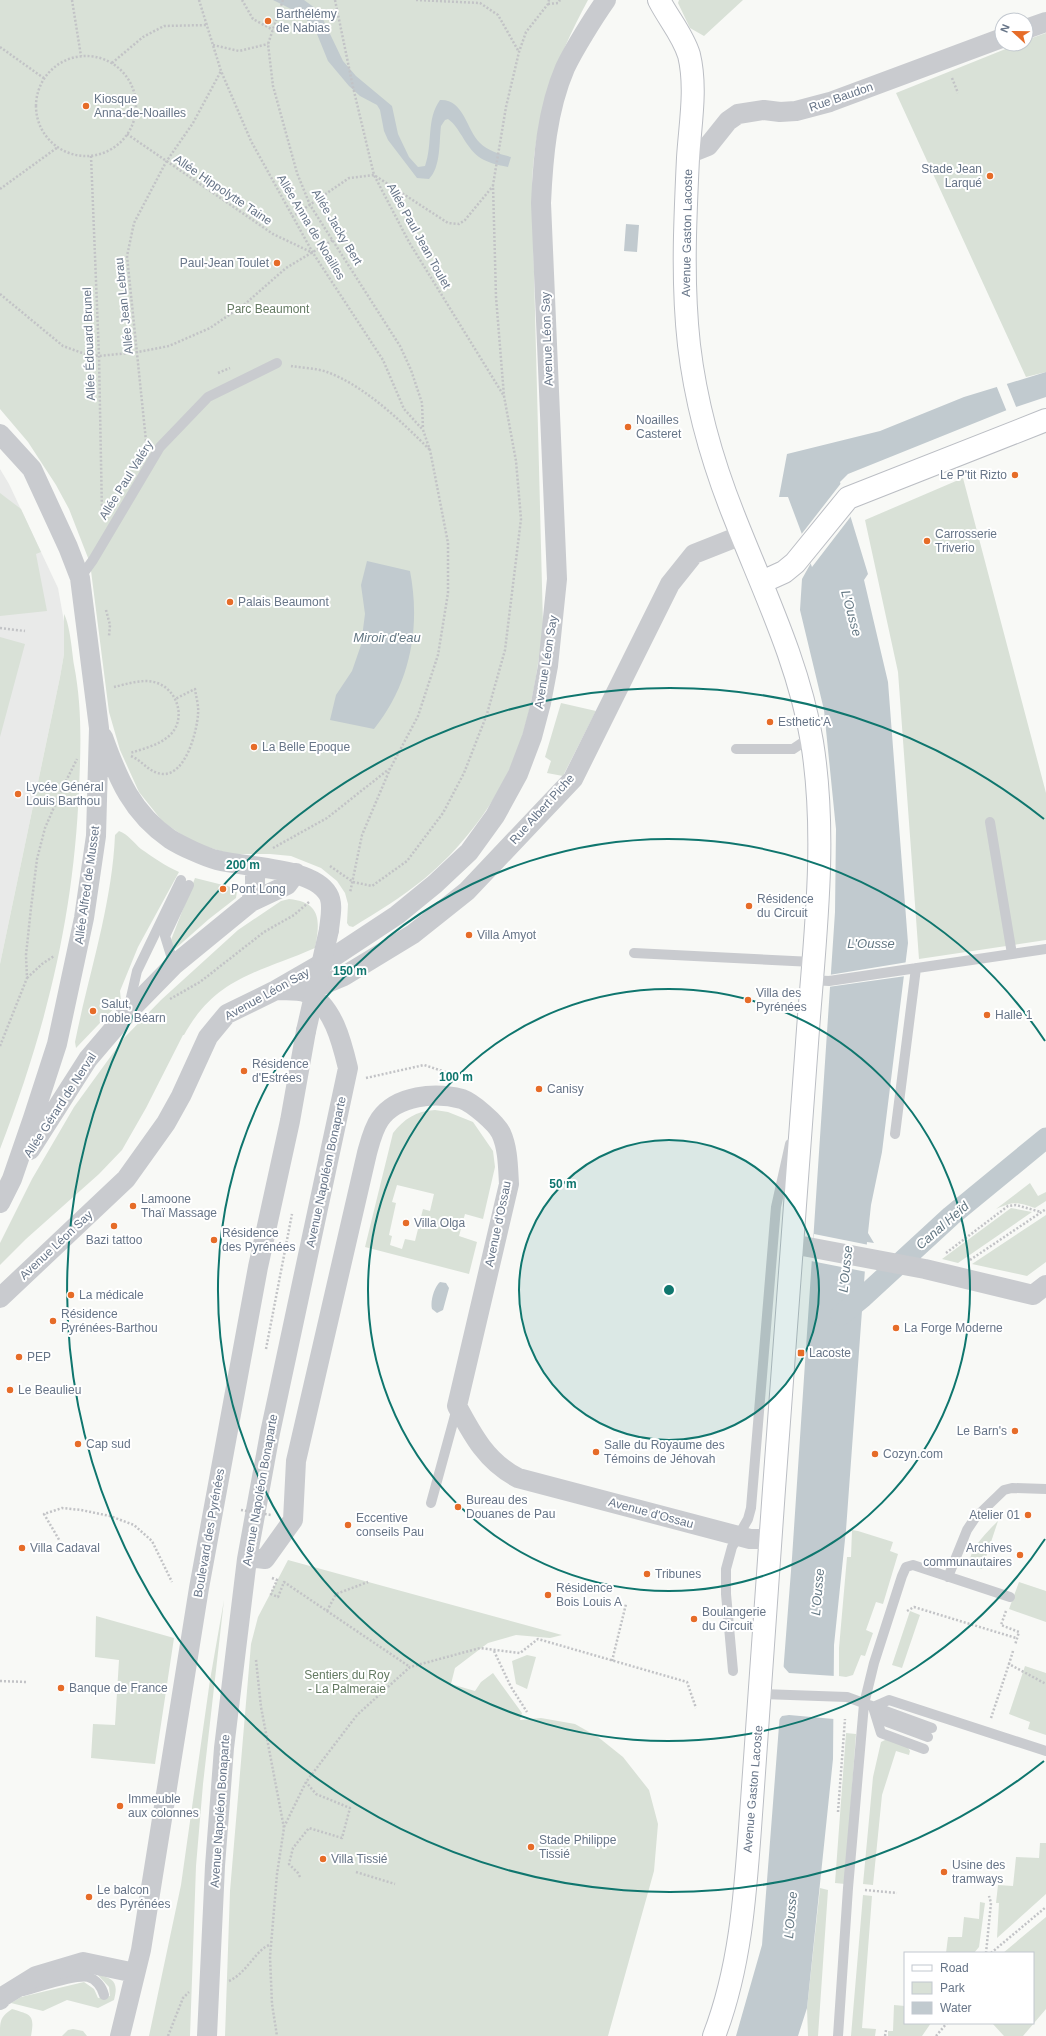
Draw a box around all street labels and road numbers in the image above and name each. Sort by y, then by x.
street label: Rue Baudon [807,80,875,114]
street label: Allée Hippolytte Taine [171,152,275,228]
street label: Avenue Gaston Lacoste [679,169,695,297]
street label: Allée Anna de Noailles [274,172,348,282]
street label: Allée Paul Jean Toulet [384,181,454,292]
street label: Allée Jacky Bert [309,187,365,268]
street label: Allée Jean Lebrau [112,257,136,355]
street label: Allée Édouard Brunel [79,287,98,401]
street label: Avenue Léon Say [538,292,556,386]
street label: Allée Paul Valéry [96,438,156,522]
street label: Avenue Léon Say [532,614,560,710]
street label: Rue Albert Piche [507,771,577,847]
street label: Allée Alfred de Musset [72,824,102,945]
street label: Avenue Léon Say [222,965,312,1023]
street label: Allée Gérard de Nerval [21,1050,99,1160]
street label: Avenue Napoléon Bonaparte [303,1095,349,1249]
street label: Avenue d'Ossau [482,1180,514,1268]
street label: Avenue Léon Say [17,1208,95,1282]
street label: Avenue Napoléon Bonaparte [240,1413,280,1567]
street label: Boulevard des Pyrénées [191,1467,227,1599]
street label: Avenue d'Ossau [607,1495,695,1531]
street label: Avenue Gaston Lacoste [740,1724,766,1853]
street label: Avenue Napoléon Bonaparte [208,1733,232,1888]

